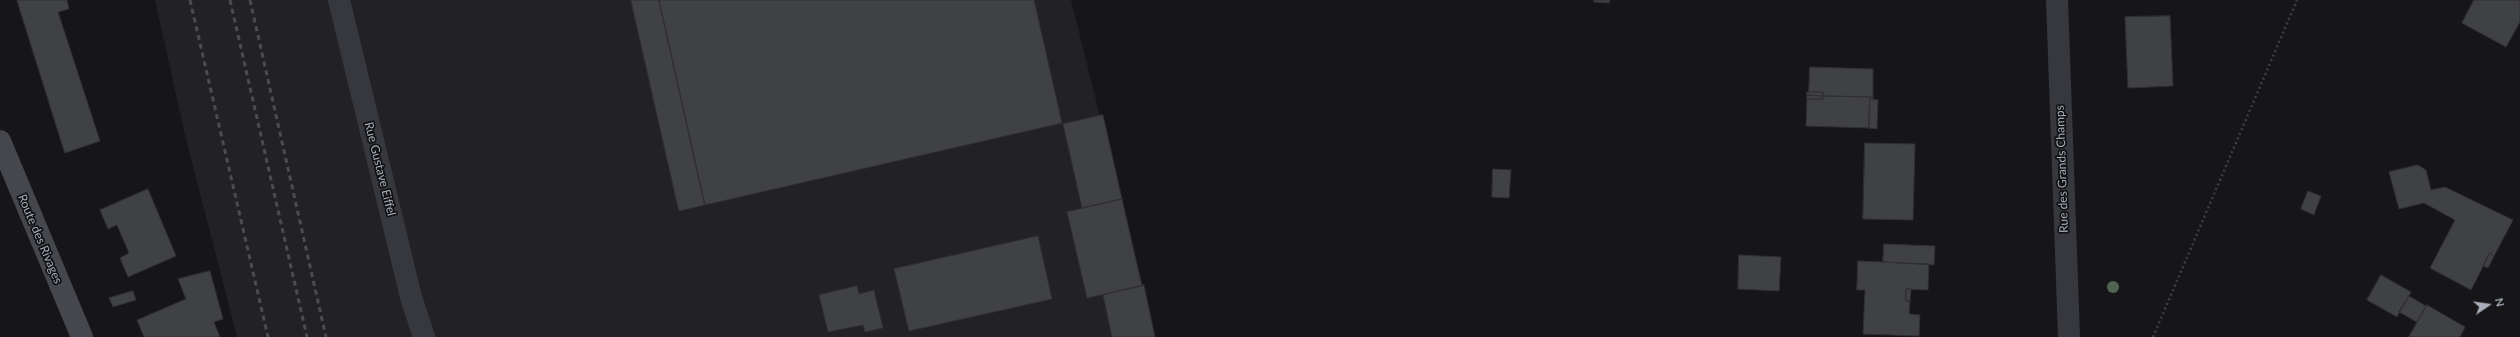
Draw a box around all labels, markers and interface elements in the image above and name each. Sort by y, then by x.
street label: Rue des Grands Champs [2053,105,2071,233]
street label: Rue Gustave Eiffel [361,121,399,217]
street label: Route des Rivages [15,192,65,286]
north arrow [2468,285,2508,325]
text: N [2493,297,2507,308]

